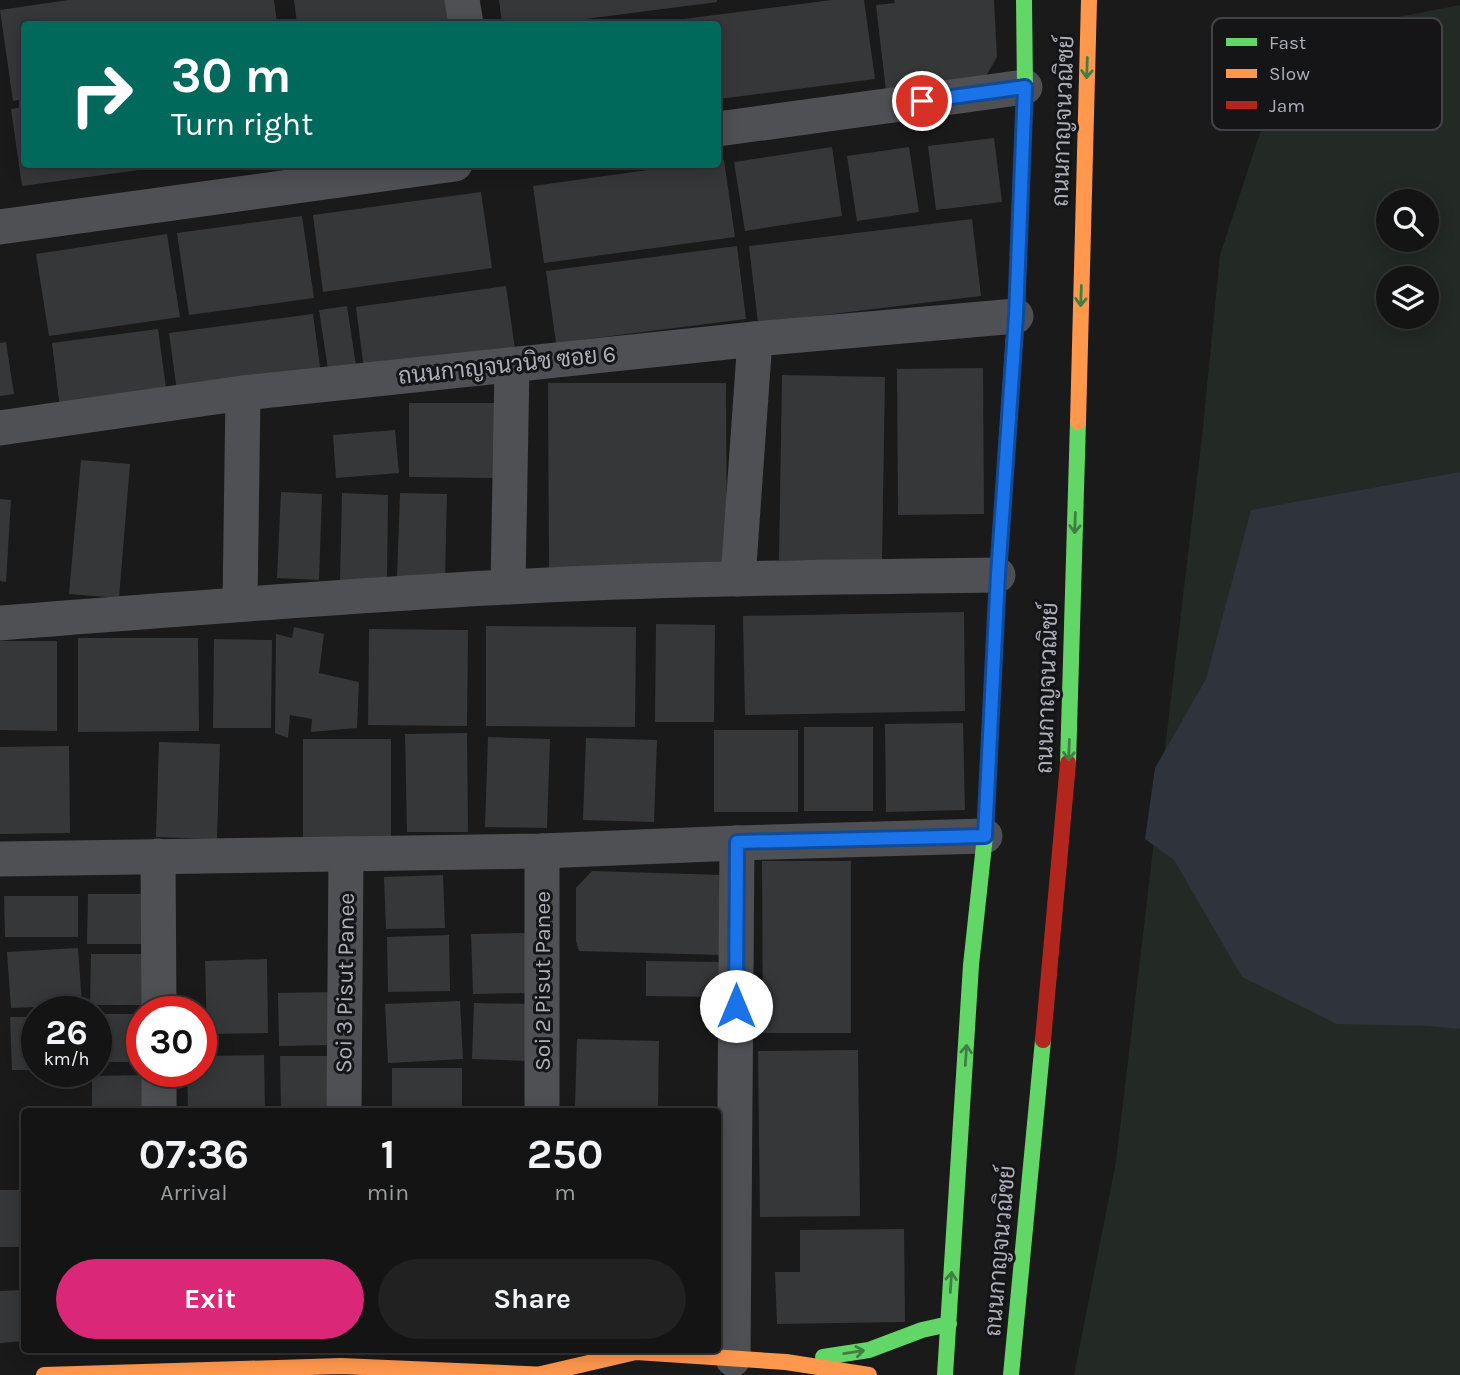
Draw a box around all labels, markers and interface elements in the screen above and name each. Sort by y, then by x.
legend [1212,18,1442,130]
text: Fast [1269,32,1306,54]
street label: ถนนกาญจนวณิชย์ [1044,35,1079,207]
text: 30 m [171,47,291,104]
icon: right [56,49,147,140]
one-way arrow [1081,56,1094,79]
text: Slow [1269,63,1310,85]
pin [892,71,952,131]
icon: arrive [903,82,941,120]
text: Jam [1269,95,1305,117]
text: Turn right [171,106,313,143]
map controls [1376,189,1439,329]
button: search [1376,189,1439,252]
button: layers [1376,266,1439,329]
one-way arrow [1074,284,1088,307]
street label: ถนนกาญจนวนิช ซอย 6 [397,339,617,390]
one-way arrow [1068,511,1081,534]
street label: ถนนกาญจนวณิชย์ [1028,602,1063,774]
one-way arrow [1062,739,1075,762]
street label: Soi 2 Pisut Panee [529,891,556,1071]
street label: Soi 3 Pisut Panee [330,893,360,1073]
position arrow [699,969,773,1043]
speed limit sign: 30 [126,996,217,1087]
text: 26 [45,1012,88,1053]
one-way arrow [959,1044,972,1067]
text: km/h [44,1048,89,1070]
text: 07:36 [139,1129,249,1179]
text: 1 [380,1129,395,1179]
text: 250 [527,1129,603,1179]
street label: ถนนกาญจนวณิชย์ [976,1164,1021,1338]
text: Arrival [160,1179,228,1206]
text: min [367,1179,409,1206]
text: m [554,1179,576,1206]
button: Exit [56,1259,364,1339]
button: Share [378,1259,686,1339]
one-way arrow [945,1272,958,1294]
one-way arrow [842,1345,865,1358]

